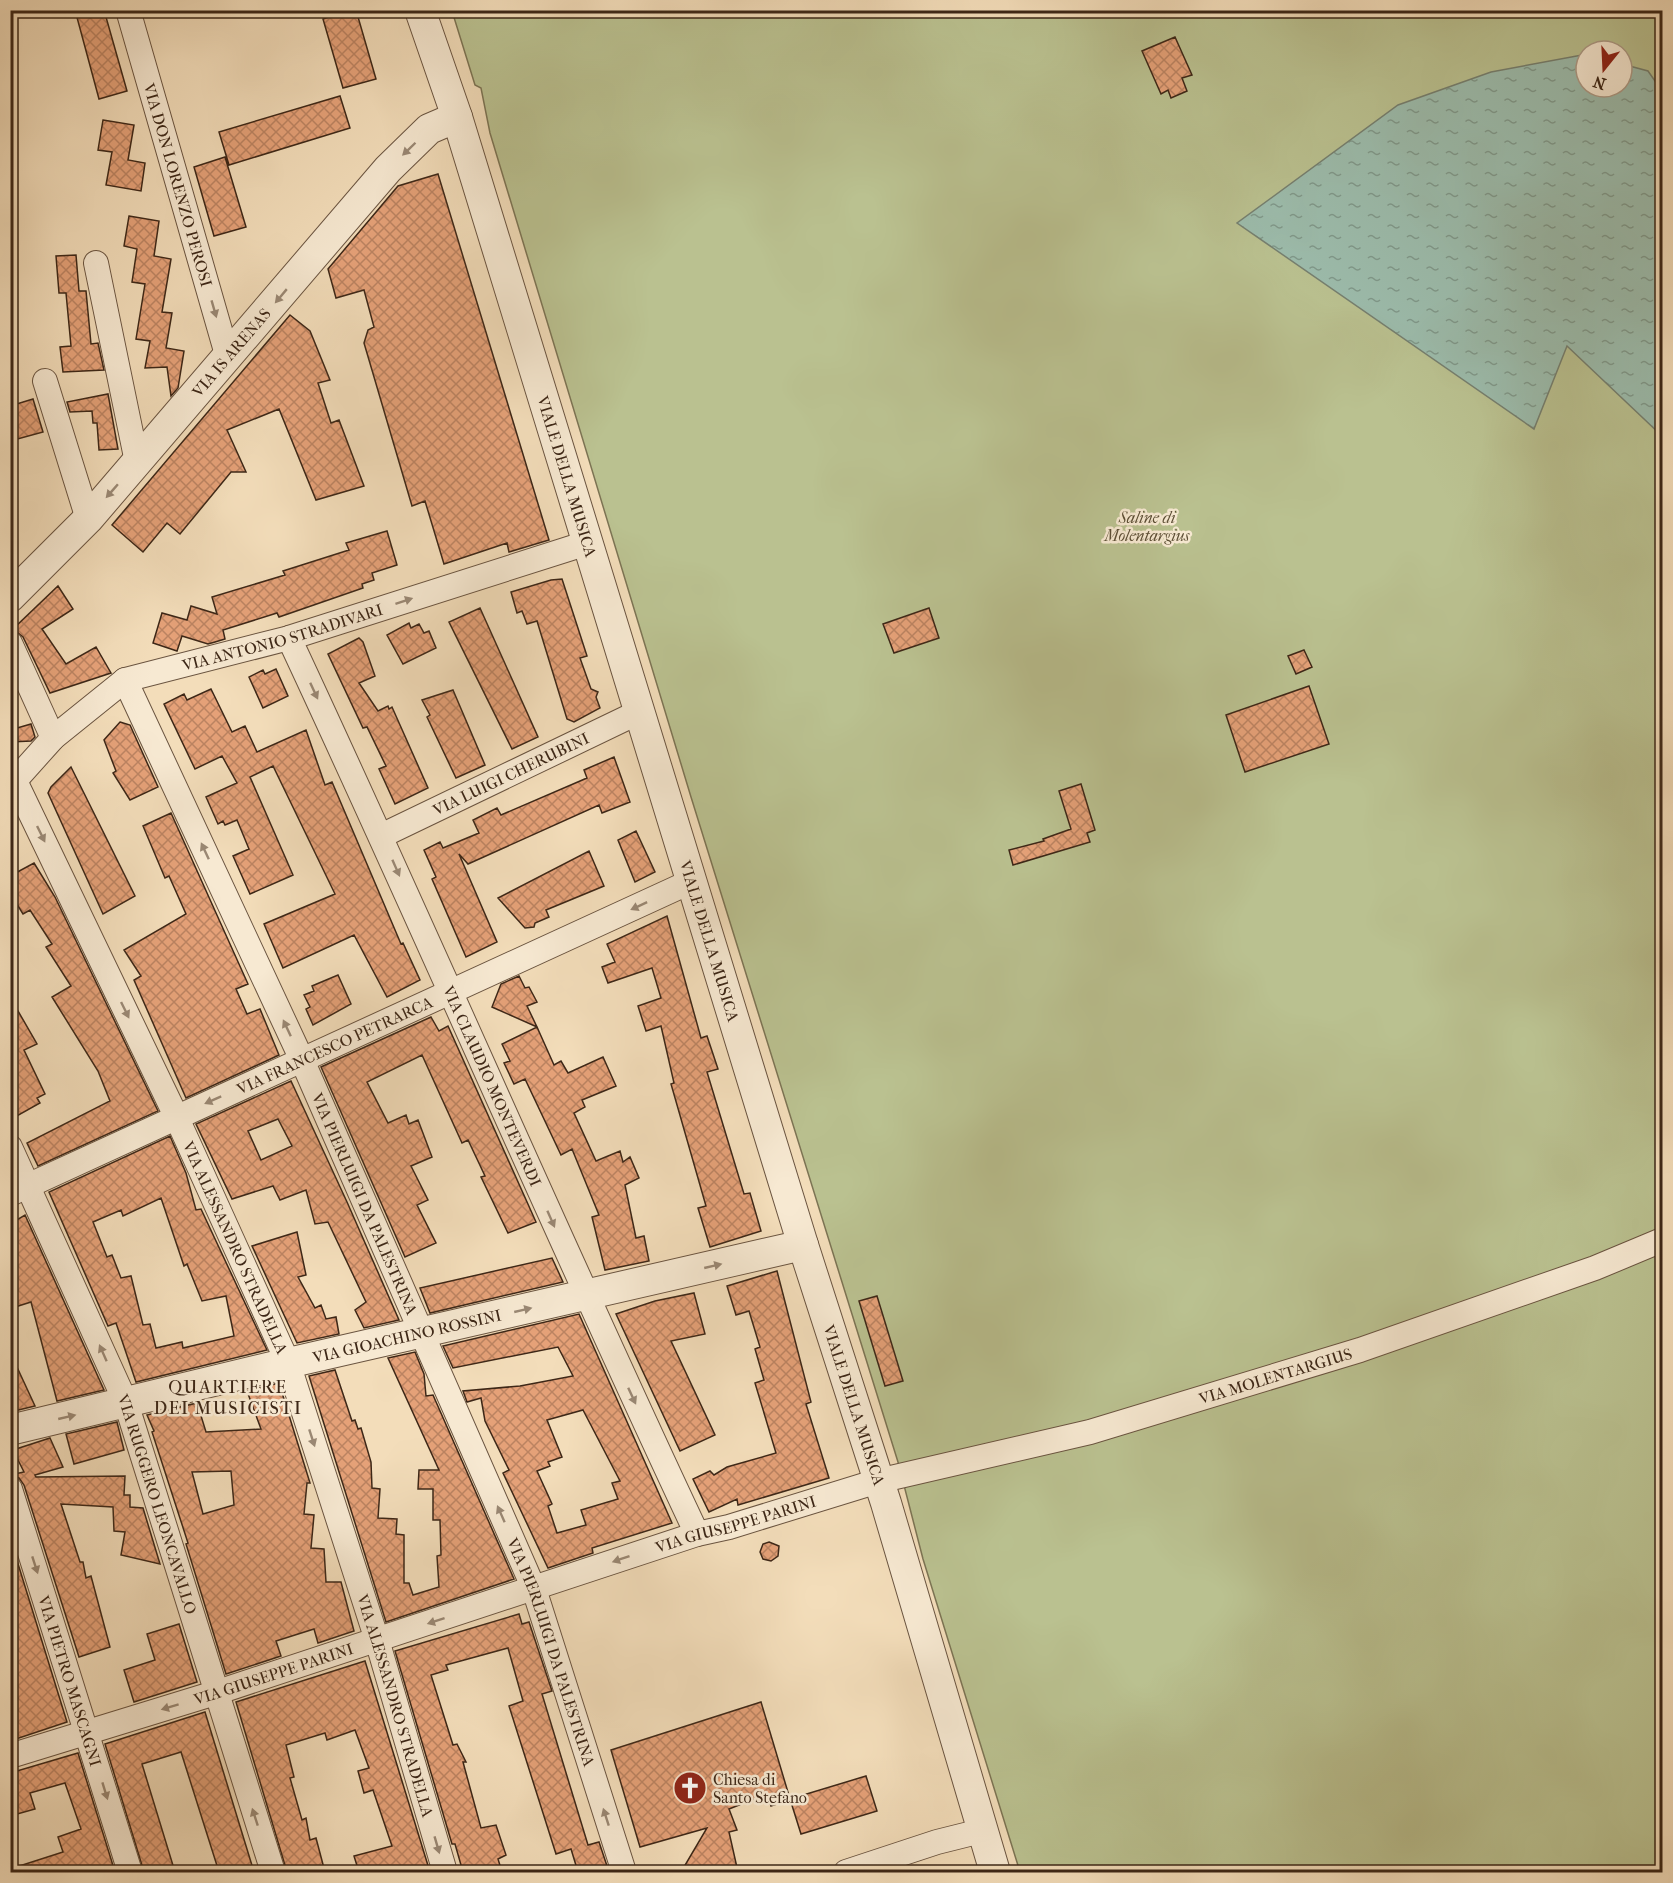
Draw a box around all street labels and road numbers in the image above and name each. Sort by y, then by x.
street label: VIA DON LORENZO PEROSI [139,80,216,289]
street label: VIA IS ARENAS [187,304,275,401]
street label: VIALE DELLA MUSICA [533,393,601,560]
street label: VIA ANTONIO STRADIVARI [179,600,385,675]
street label: VIA LUIGI CHERUBINI [429,728,592,820]
street label: VIALE DELLA MUSICA [675,857,743,1025]
street label: VIA CLAUDIO MONTEVERDI [439,982,545,1189]
street label: VIA FRANCESCO PETRARCA [233,992,436,1099]
street label: VIA PIERLUIGI DA PALESTRINA [307,1089,422,1318]
street label: VIA ALESSANDRO STRADELLA [178,1137,292,1357]
street label: VIA GIOACHINO ROSSINI [310,1305,503,1367]
street label: VIALE DELLA MUSICA [819,1321,889,1488]
street label: VIA MOLENTARGIUS [1196,1344,1354,1409]
street label: VIA RUGGERO LEONCAVALLO [113,1390,201,1616]
street label: VIA GIUSEPPE PARINI [652,1492,818,1557]
street label: VIA PIERLUIGI DA PALESTRINA [502,1534,599,1769]
street label: VIA ALESSANDRO STRADELLA [353,1591,438,1820]
street label: VIA PIETRO MASCAGNI [34,1592,105,1769]
street label: VIA GIUSEPPE PARINI [191,1639,356,1709]

